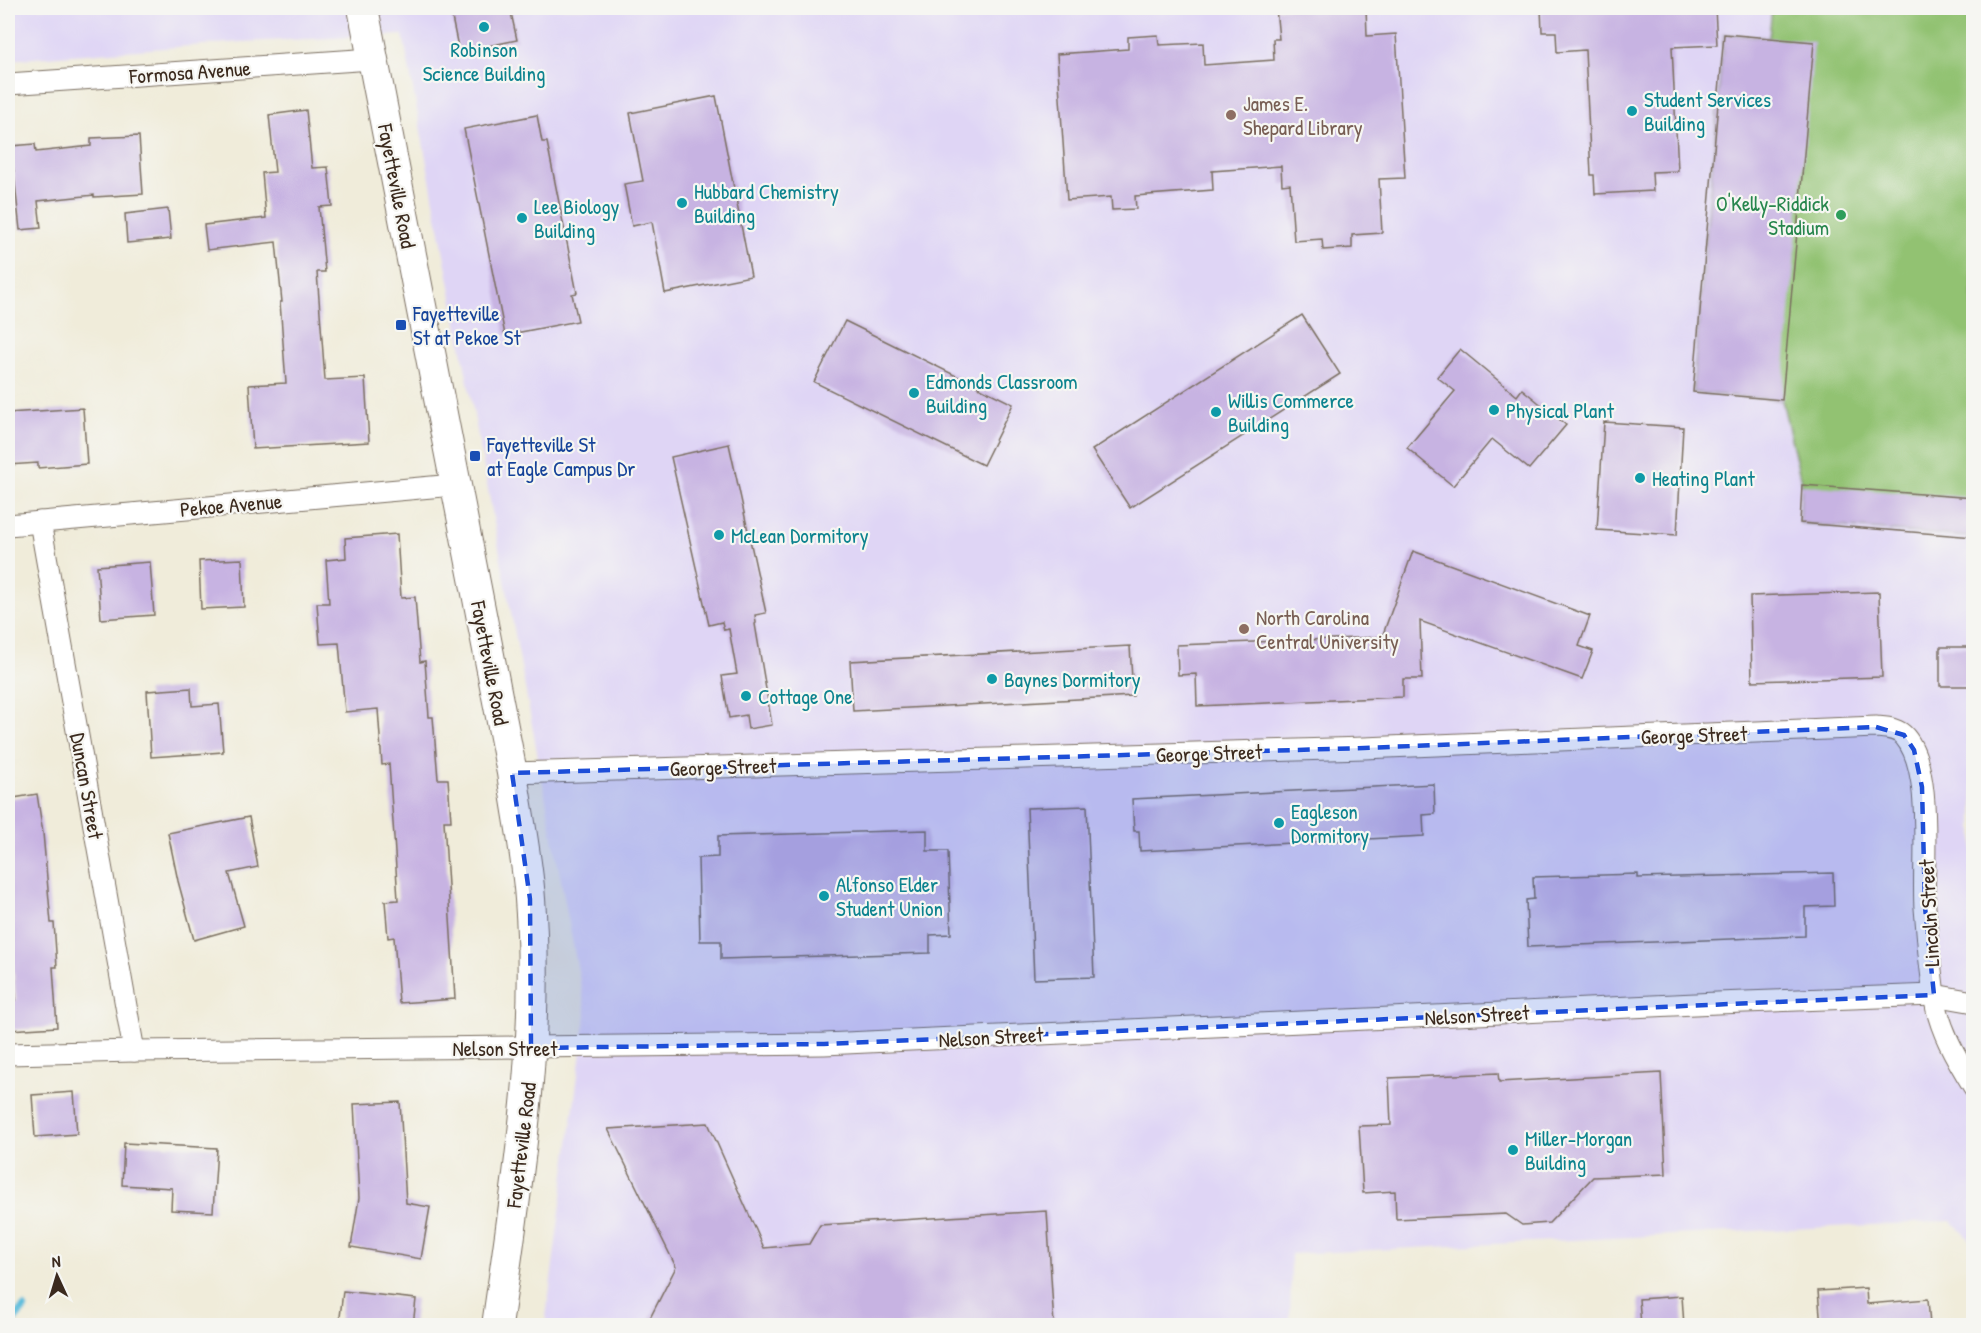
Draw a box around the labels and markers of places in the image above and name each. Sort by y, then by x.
marker: Robinson Science Building [477,20,491,34]
place label: Robinson Science Building [423,35,545,88]
place label: Student Services Building [1644,85,1771,138]
place label: James E. Shepard Library [1243,89,1363,142]
marker: Student Services Building [1625,104,1639,118]
marker: James E. Shepard Library [1224,108,1238,122]
place label: Hubbard Chemistry Building [694,177,839,230]
place label: O'Kelly-Riddick Stadium [1716,189,1829,242]
place label: Lee Biology Building [534,192,620,245]
marker: Hubbard Chemistry Building [675,196,689,210]
marker: O'Kelly-Riddick Stadium [1834,208,1848,222]
marker: Lee Biology Building [515,211,529,225]
place label: Fayetteville St at Pekoe St [412,299,521,352]
marker: Fayetteville St at Pekoe St [394,318,408,332]
place label: Edmonds Classroom Building [926,367,1078,420]
marker: Edmonds Classroom Building [907,386,921,400]
place label: Willis Commerce Building [1228,386,1354,439]
place label: Physical Plant [1506,396,1615,425]
marker: Physical Plant [1487,403,1501,417]
marker: Willis Commerce Building [1209,405,1223,419]
place label: Fayetteville St at Eagle Campus Dr [486,430,635,483]
marker: Fayetteville St at Eagle Campus Dr [468,449,482,463]
place label: Heating Plant [1652,464,1755,493]
marker: Heating Plant [1633,471,1647,485]
place label: McLean Dormitory [731,521,869,550]
marker: McLean Dormitory [712,528,726,542]
place label: North Carolina Central University [1256,603,1399,656]
marker: North Carolina Central University [1237,622,1251,636]
place label: Baynes Dormitory [1004,665,1141,694]
marker: Baynes Dormitory [985,672,999,686]
place label: Cottage One [758,682,853,711]
marker: Cottage One [739,689,753,703]
place label: Eagleson Dormitory [1291,797,1369,850]
marker: Eagleson Dormitory [1272,816,1286,830]
place label: Alfonso Elder Student Union [836,870,943,923]
marker: Alfonso Elder Student Union [817,889,831,903]
place label: Miller-Morgan Building [1525,1124,1632,1177]
marker: Miller-Morgan Building [1506,1143,1520,1157]

